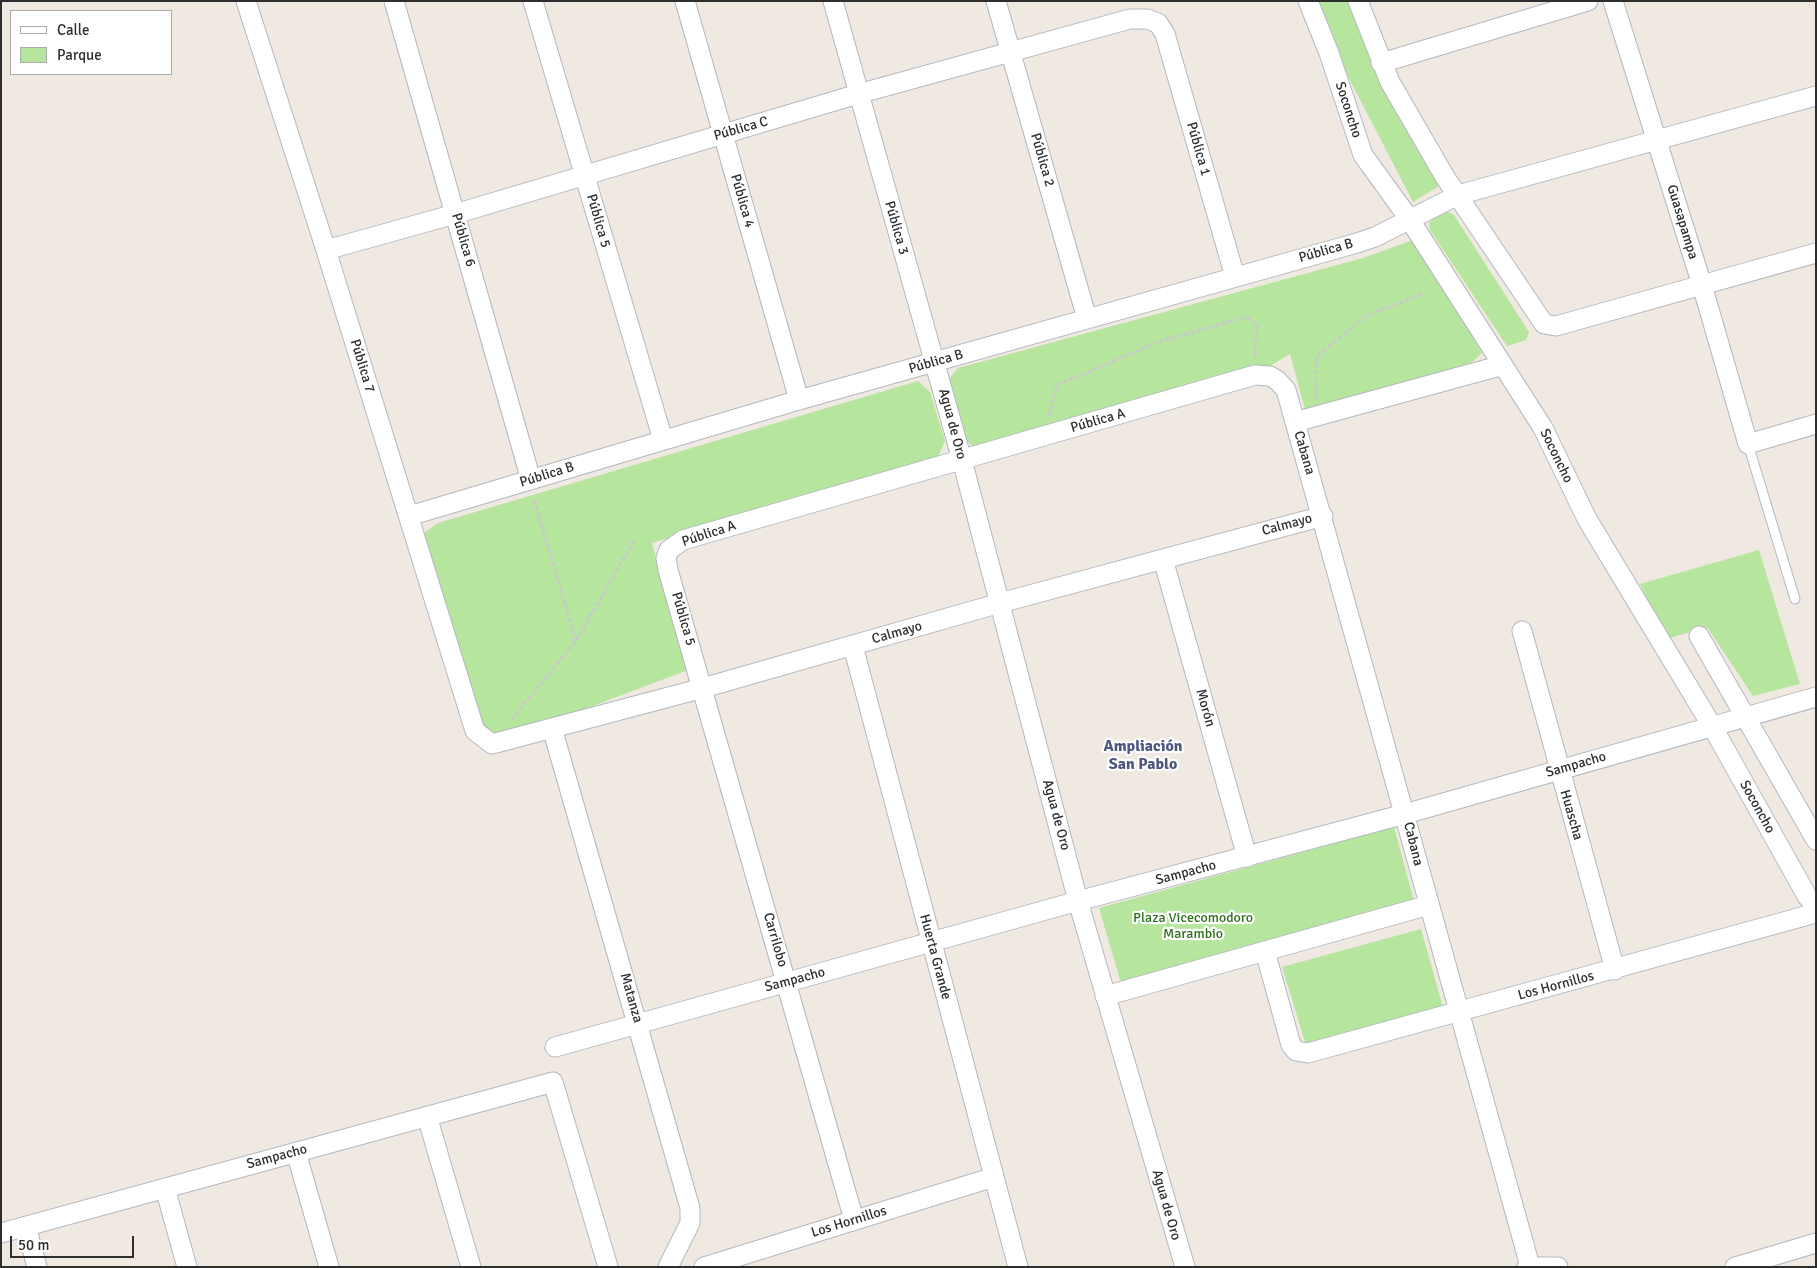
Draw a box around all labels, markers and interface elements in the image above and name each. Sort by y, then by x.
legend [10,10,172,75]
text: Calle [57,21,90,39]
text: Parque [57,46,102,64]
street label: Soconcho [1331,80,1365,140]
street label: Pública C [712,113,770,145]
street label: Pública 1 [1182,120,1214,178]
street label: Pública 2 [1026,131,1058,189]
street label: Pública 4 [726,172,758,230]
street label: Guasapampa [1663,183,1701,261]
street label: Pública 5 [582,192,614,250]
street label: Pública 3 [880,199,912,257]
street label: Pública 6 [447,211,479,269]
street label: Pública B [1297,235,1355,267]
street label: Pública 7 [346,337,378,395]
street label: Pública B [907,346,965,378]
street label: Agua de Oro [934,387,970,461]
street label: Pública A [1069,405,1127,437]
street label: Soconcho [1536,426,1576,486]
street label: Cabana [1290,429,1318,477]
street label: Pública B [518,459,576,491]
street label: Calmayo [1260,510,1314,540]
street label: Pública A [680,517,738,551]
street label: Pública 5 [667,590,699,648]
street label: Calmayo [870,618,924,648]
street label: Morón [1192,687,1218,729]
district label: Ampliación San Pablo [1103,737,1183,775]
street label: Sampacho [1544,748,1608,782]
street label: Agua de Oro [1038,778,1074,852]
street label: Soconcho [1736,778,1778,836]
street label: Huascha [1556,788,1586,842]
street label: Cabana [1399,820,1427,868]
street label: Sampacho [1154,857,1218,889]
park label: Plaza Vicecomodoro Marambio [1133,910,1253,942]
street label: Carrilobo [759,911,791,969]
street label: Huerta Grande [916,912,954,1002]
street label: Sampacho [763,964,827,996]
street label: Los Hornillos [1516,968,1596,1004]
street label: Matanza [616,971,646,1025]
street label: Sampacho [245,1141,309,1173]
street label: Agua de Oro [1148,1168,1184,1242]
street label: Los Hornillos [809,1203,889,1241]
scale bar [12,1226,136,1258]
text: 50 m [18,1236,49,1254]

